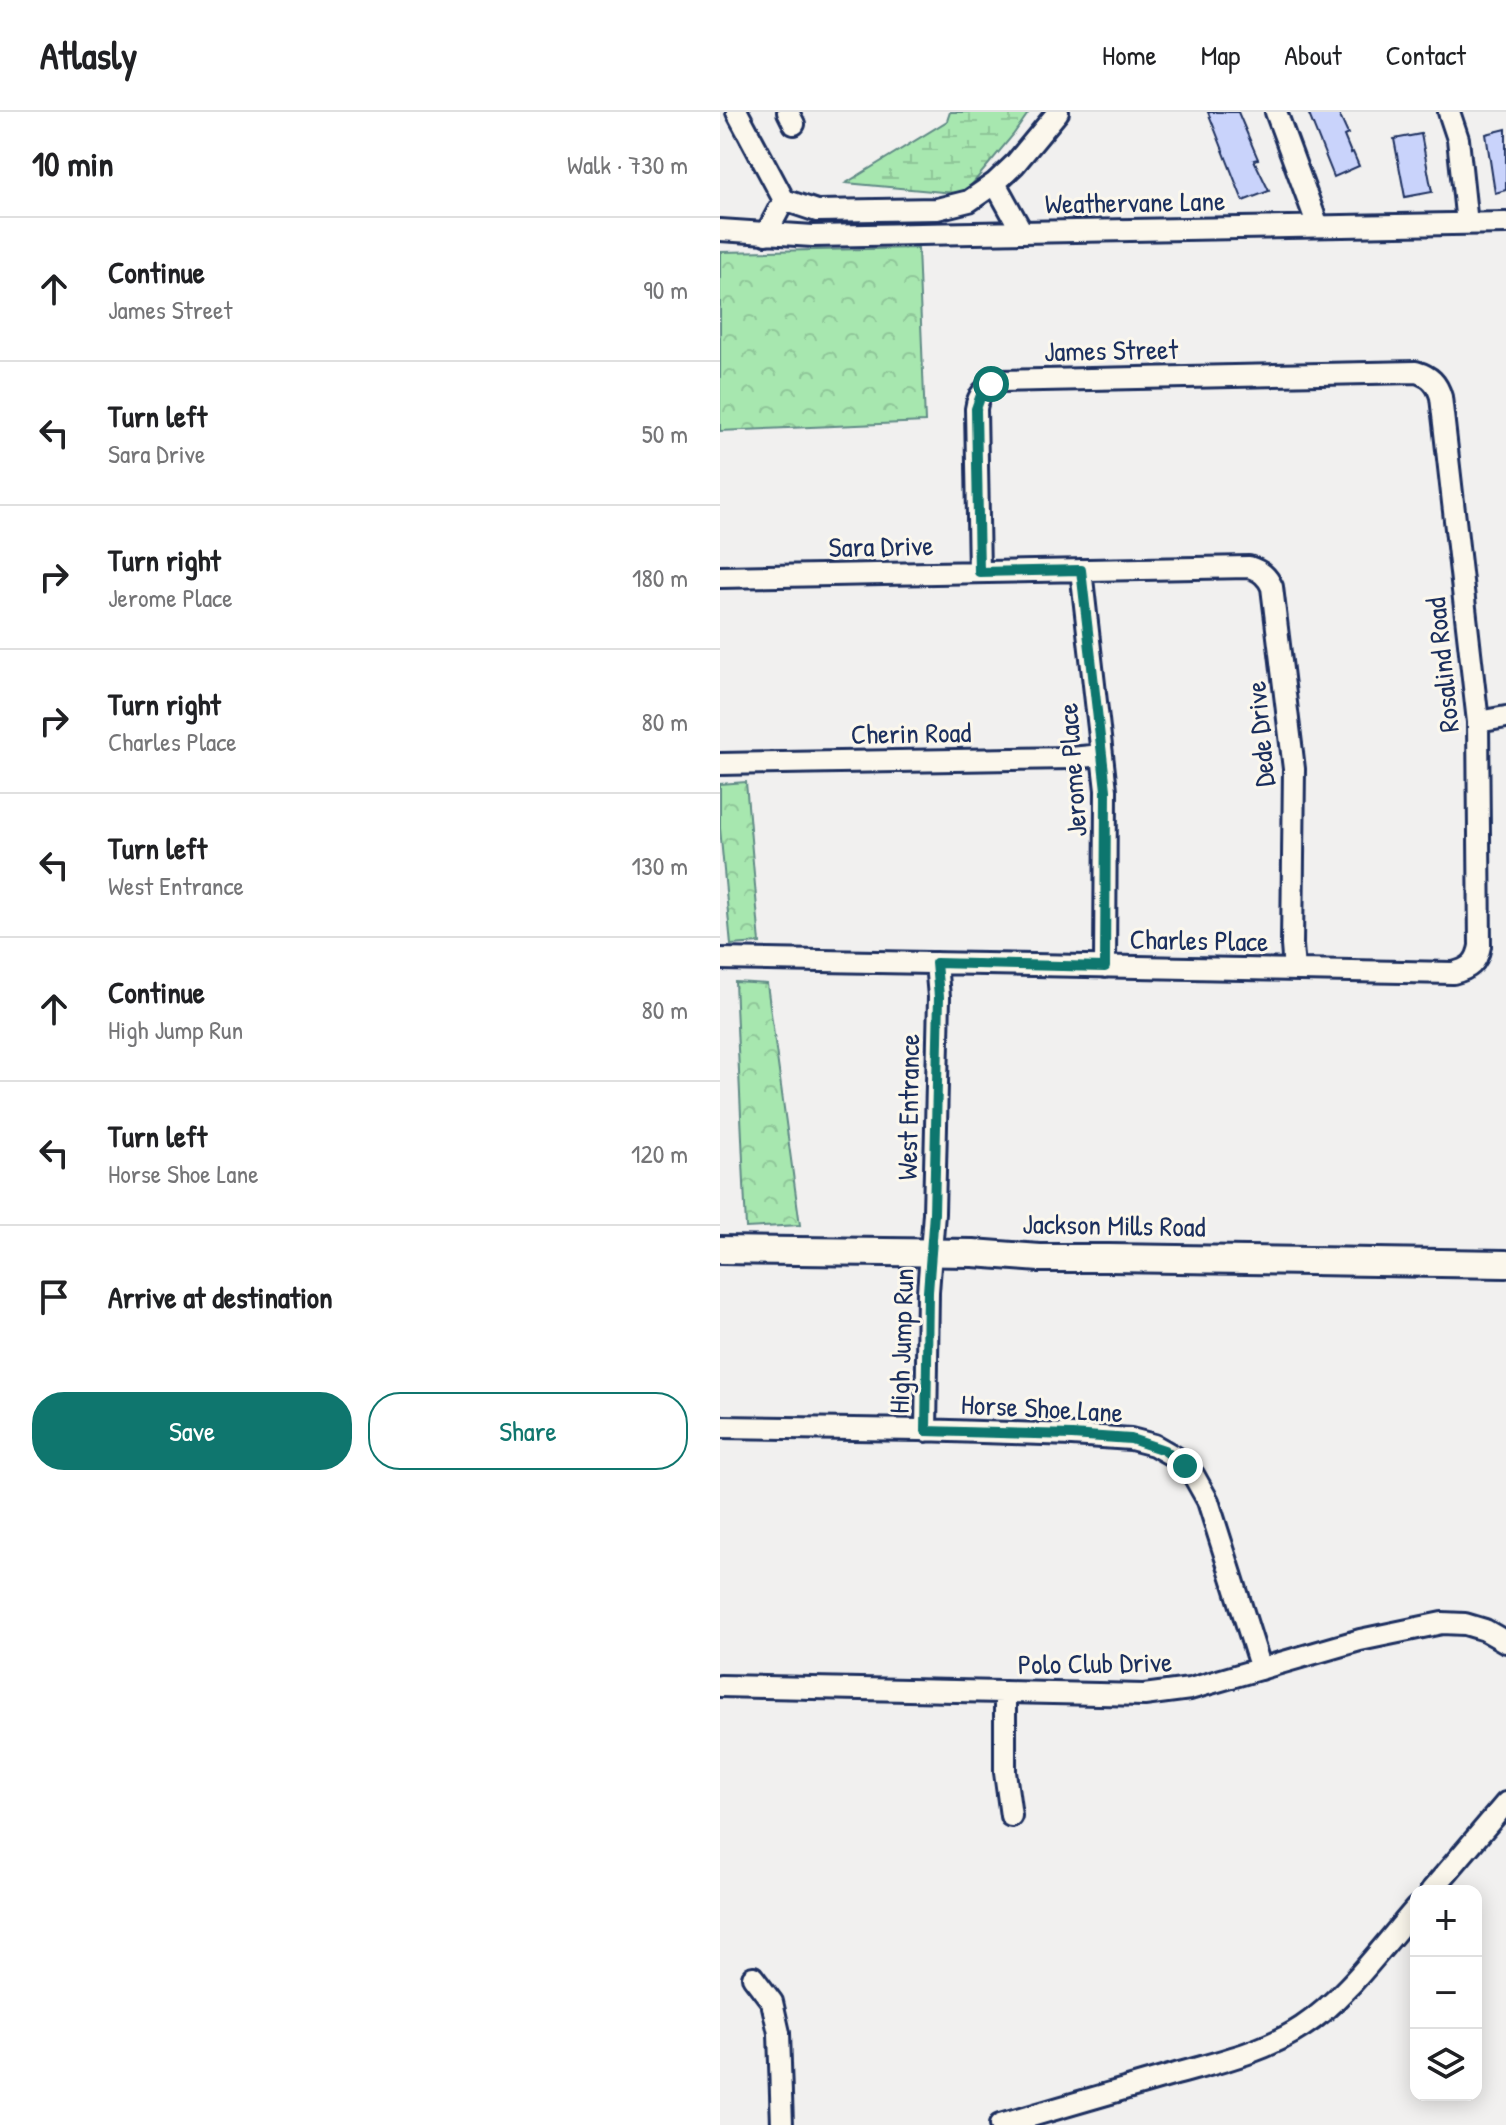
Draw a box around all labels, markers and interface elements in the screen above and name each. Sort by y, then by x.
text: Atlasly [40,29,137,81]
text: Home [1102,36,1157,74]
text: Map [1201,36,1240,74]
text: About [1284,36,1342,74]
text: Contact [1386,36,1466,74]
text: 10 min [32,141,114,187]
text: Walk · 730 m [567,147,688,182]
street label: Weathervane Lane [1045,181,1225,223]
text: Continue [108,252,205,292]
icon: ahead [32,267,76,311]
text: 90 m [643,272,688,307]
text: James Street [108,292,232,327]
street label: James Street [1044,330,1179,370]
route start [973,366,1009,402]
text: Turn left [108,396,207,436]
icon: left [32,411,76,455]
text: 50 m [642,416,688,451]
text: Sara Drive [108,436,205,471]
street label: Sara Drive [828,526,934,566]
text: Turn right [108,540,221,580]
icon: right [32,555,76,599]
text: 180 m [632,560,688,595]
text: Jerome Place [108,580,233,615]
street label: Rosalind Road [1416,596,1468,734]
street label: Dede Drive [1236,680,1284,788]
text: Turn right [108,684,221,724]
icon: right [32,699,76,743]
street label: Jerome Place [1048,702,1096,838]
text: 80 m [641,704,688,739]
street label: Cherin Road [851,713,972,753]
text: Charles Place [108,724,237,759]
text: Turn left [108,828,207,868]
icon: left [32,843,76,887]
text: 130 m [632,848,688,883]
text: West Entrance [108,868,244,903]
street label: Charles Place [1129,920,1269,960]
text: Continue [108,972,205,1012]
icon: ahead [32,987,76,1031]
text: 80 m [641,992,688,1027]
text: High Jump Run [108,1012,243,1047]
street label: West Entrance [888,1034,928,1180]
text: Turn left [108,1116,207,1156]
icon: left [32,1131,76,1175]
text: 120 m [631,1136,688,1171]
text: Horse Shoe Lane [108,1156,259,1191]
street label: Jackson Mills Road [1022,1204,1206,1246]
street label: High Jump Run [879,1268,923,1414]
icon: arrive [32,1275,76,1319]
text: Arrive at destination [108,1277,333,1317]
street label: Horse Shoe Lane [960,1385,1124,1431]
button: Save [32,1392,352,1470]
button: Share [368,1392,688,1470]
route end [1167,1448,1203,1484]
street label: Polo Club Drive [1017,1643,1173,1683]
map controls [1410,1885,1482,2101]
button: + [1410,1885,1482,1957]
button: − [1410,1957,1482,2029]
button: layers [1410,2029,1482,2101]

